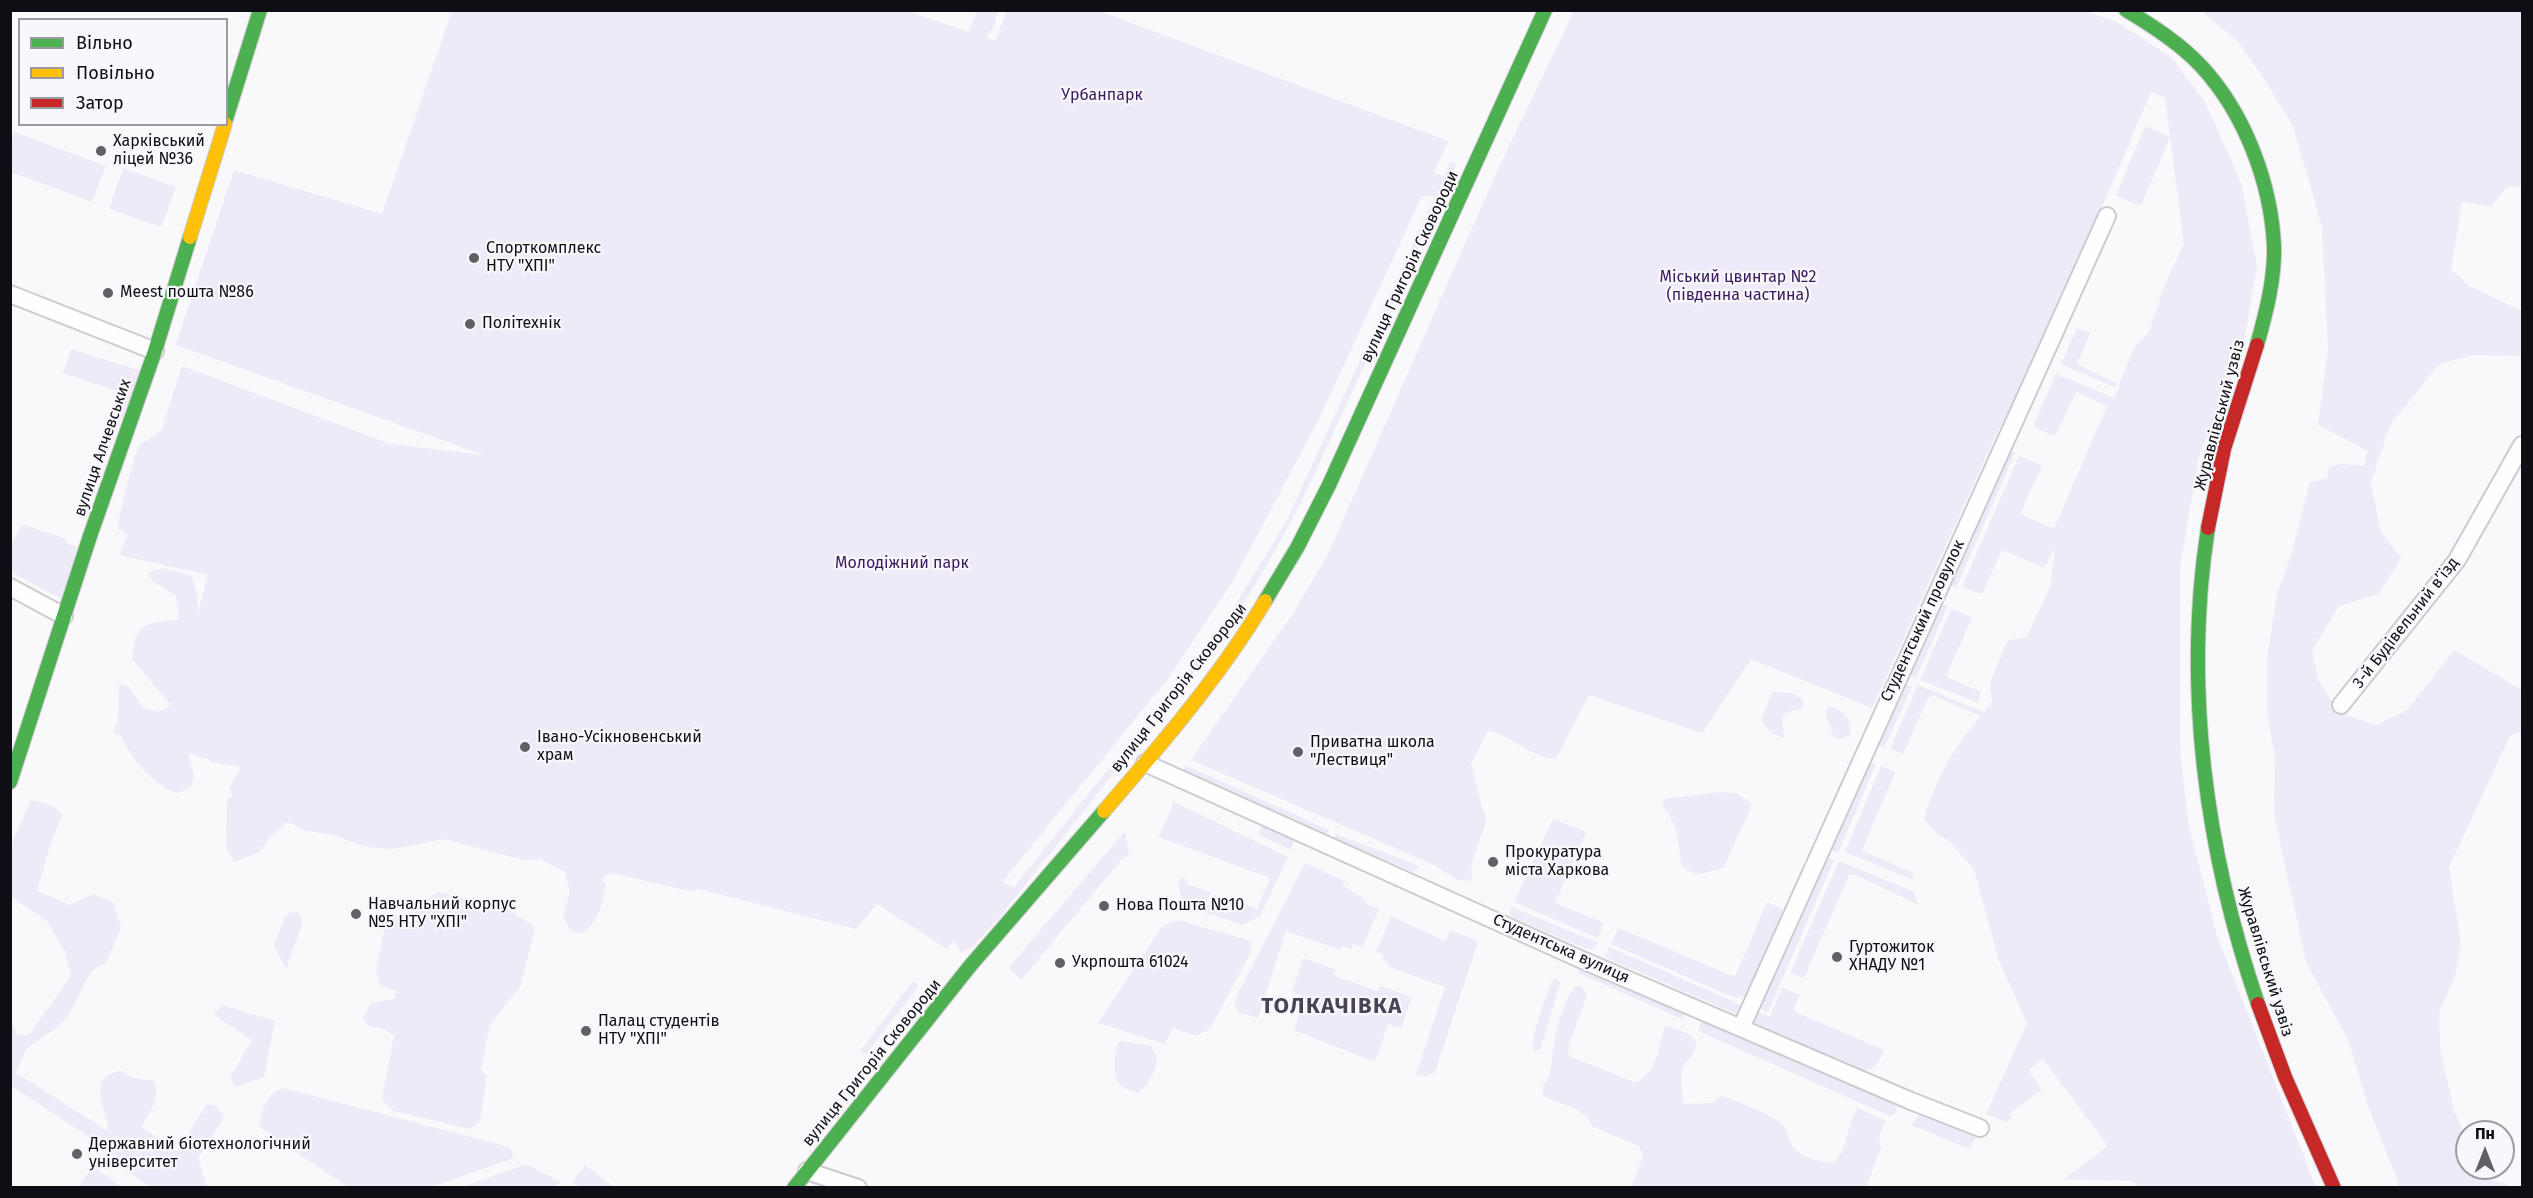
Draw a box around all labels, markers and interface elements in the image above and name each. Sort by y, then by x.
legend [18,18,228,126]
text: Вільно [76,32,133,54]
text: Повільно [76,62,155,84]
park label: Урбанпарк [1061,86,1143,106]
text: Затор [76,92,124,114]
place label: Харківський ліцей №36 [113,132,205,170]
marker: Харківський ліцей №36 [94,144,108,158]
street label: вулиця Григорія Сковороди [1357,168,1463,366]
place label: Спорткомплекс НТУ "ХПІ" [486,239,601,277]
marker: Спорткомплекс НТУ "ХПІ" [467,251,481,265]
park label: Міський цвинтар №2 (південна частина) [1660,268,1816,306]
place label: Meest пошта №86 [120,283,254,303]
marker: Meest пошта №86 [101,286,115,300]
place label: Політехнік [482,314,561,334]
marker: Політехнік [463,317,477,331]
street label: Журавлівський узвіз [2191,337,2249,493]
street label: вулиця Алчевських [70,377,136,519]
street label: Студентський провулок [1877,537,1969,705]
park label: Молодіжний парк [835,554,969,574]
street label: 3-й Будівельний в’їзд [2349,554,2463,692]
street label: вулиця Григорія Сковороди [1107,600,1251,776]
place label: Івано-Усікновенський храм [537,728,702,766]
place label: Приватна школа "Лествиця" [1310,733,1435,771]
marker: Івано-Усікновенський храм [518,740,532,754]
marker: Приватна школа "Лествиця" [1291,745,1305,759]
place label: Прокуратура міста Харкова [1505,843,1609,881]
marker: Прокуратура міста Харкова [1486,855,1500,869]
street label: Журавлівський узвіз [2233,885,2297,1039]
place label: Навчальний корпус №5 НТУ "ХПІ" [368,895,516,933]
place label: Нова Пошта №10 [1116,896,1244,916]
marker: Нова Пошта №10 [1097,899,1111,913]
marker: Навчальний корпус №5 НТУ "ХПІ" [349,907,363,921]
street label: Студентська вулиця [1490,910,1632,988]
place label: Гуртожиток ХНАДУ №1 [1849,938,1934,976]
marker: Гуртожиток ХНАДУ №1 [1830,950,1844,964]
place label: Укрпошта 61024 [1072,953,1188,973]
marker: Укрпошта 61024 [1053,956,1067,970]
street label: вулиця Григорія Сковороди [799,976,945,1150]
district label: ТОЛКАЧІВКА [1261,994,1403,1020]
place label: Палац студентів НТУ "ХПІ" [598,1012,719,1050]
marker: Палац студентів НТУ "ХПІ" [579,1024,593,1038]
north arrow [2455,1120,2515,1180]
text: Пн [2475,1124,2495,1143]
place label: Державний біотехнологічний університет [89,1135,311,1173]
marker: Державний біотехнологічний університет [70,1147,84,1161]

